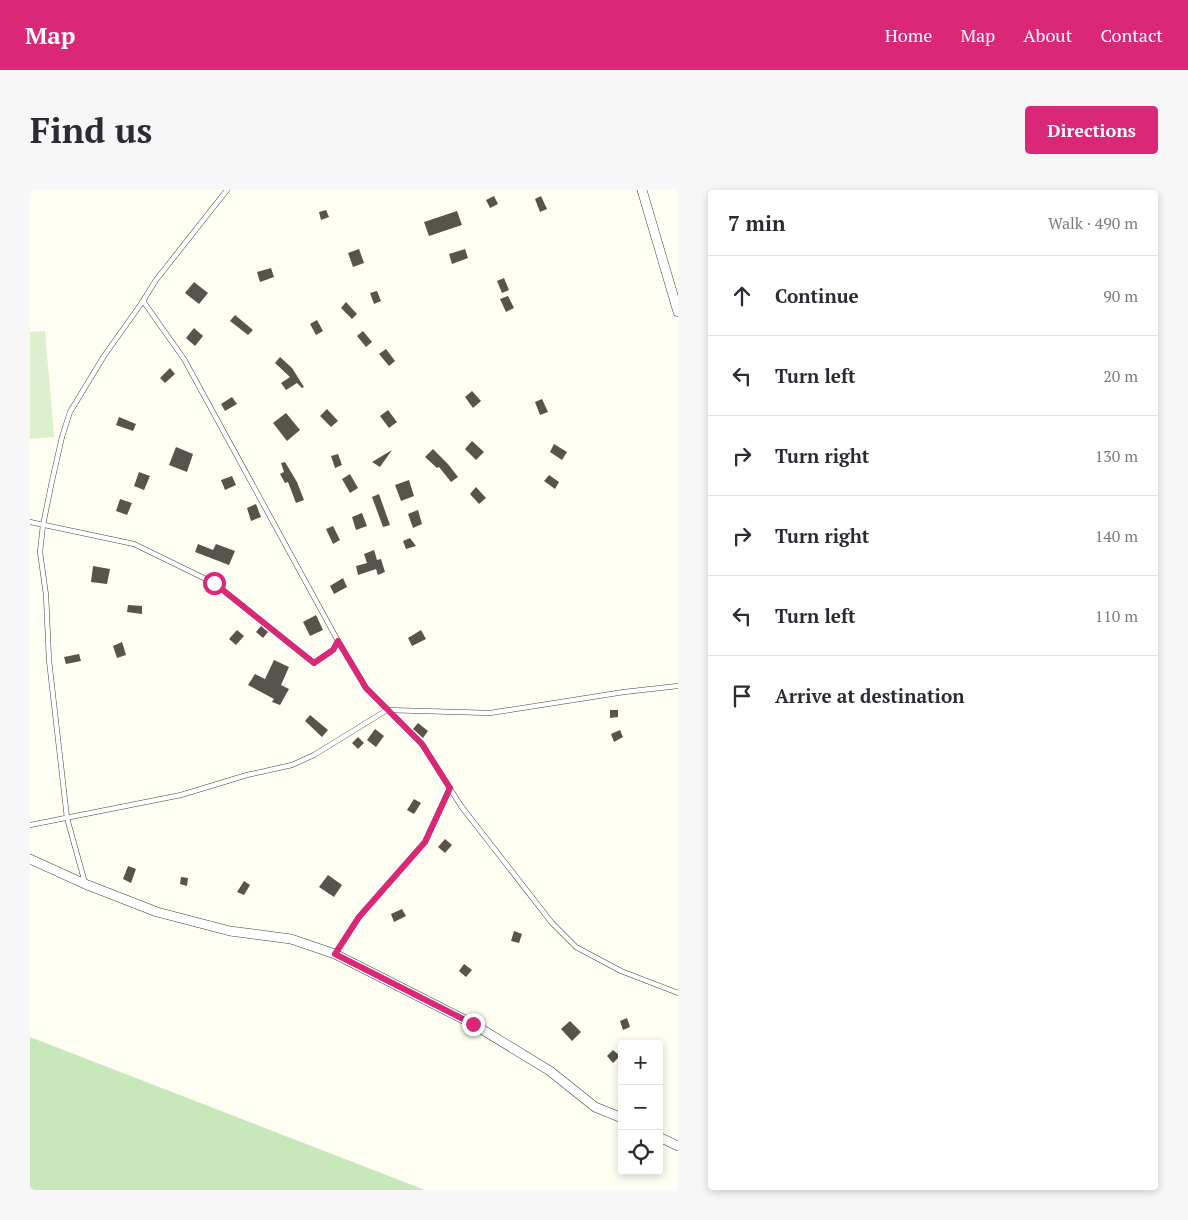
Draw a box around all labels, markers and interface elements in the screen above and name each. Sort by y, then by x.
text: Map [25,19,75,51]
text: Home [885,23,932,47]
text: Map [960,23,995,47]
text: About [1023,23,1072,47]
text: Contact [1100,23,1163,47]
button: Directions [1025,106,1158,154]
text: Find us [30,107,152,153]
text: 7 min [728,209,785,237]
text: Walk · 490 m [1048,212,1138,234]
icon: ahead [728,282,756,310]
text: Continue [775,283,859,308]
text: 90 m [1103,285,1138,307]
icon: left [728,362,756,390]
text: Turn left [775,363,856,388]
text: 20 m [1103,365,1138,387]
icon: right [728,442,756,470]
text: Turn right [775,443,869,468]
text: 130 m [1095,445,1138,467]
icon: right [728,522,756,550]
text: Turn right [775,523,869,548]
text: 140 m [1095,525,1138,547]
route start [203,572,226,595]
icon: left [728,602,756,630]
text: Turn left [775,603,856,628]
text: 110 m [1095,605,1138,627]
icon: arrive [728,682,756,710]
text: Arrive at destination [775,683,964,708]
route end [462,1013,485,1036]
map controls [618,1040,663,1175]
button: + [618,1040,663,1085]
button: − [618,1085,663,1130]
button: locate [618,1130,663,1175]

